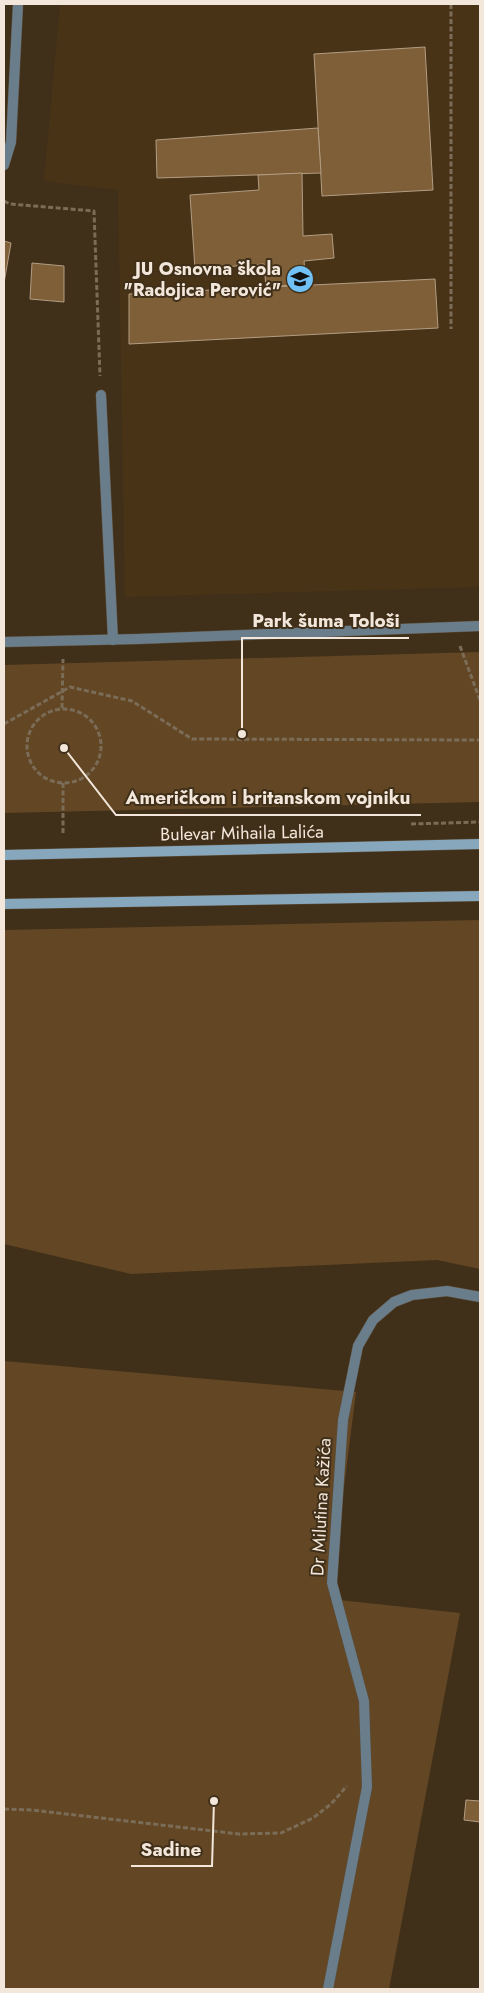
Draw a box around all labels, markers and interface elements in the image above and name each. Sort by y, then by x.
place label: JU Osnovna škola "Radojica Perović" [124,256,281,303]
school or university icon: JU Osnovna škola "Radojica Perović" [285,264,315,294]
callout: Park šuma Tološi [242,604,409,638]
text: Park šuma Tološi [252,607,400,634]
callout: Američkom i britanskom vojniku [116,781,421,815]
text: Američkom i britanskom vojniku [125,784,410,811]
street label: Bulevar Mihaila Lalića [160,819,324,847]
street label: Dr Milutina Kažića [304,1437,338,1577]
callout: Sadine [131,1832,212,1866]
text: Sadine [141,1836,202,1863]

